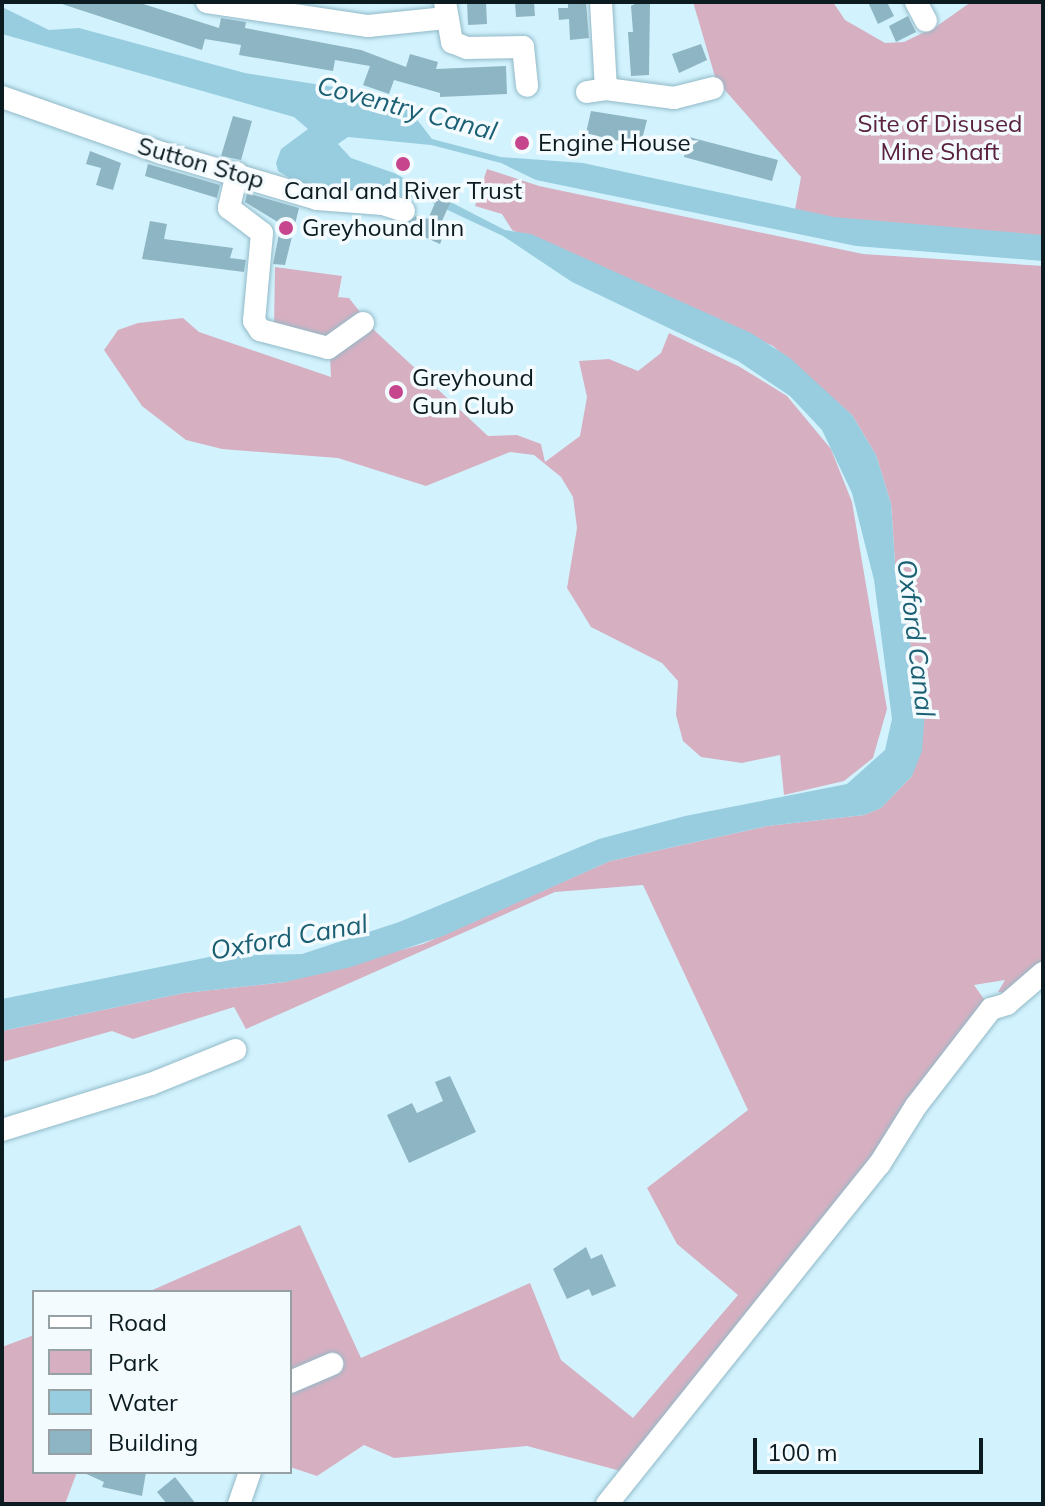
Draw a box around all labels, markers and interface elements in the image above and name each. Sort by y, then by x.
water label: Coventry Canal [314,69,500,147]
park label: Site of Disused Mine Shaft [858,110,1022,166]
place label: Engine House [538,129,691,157]
street label: Sutton Stop [134,131,268,195]
marker: Engine House [513,134,531,152]
marker: Canal and River Trust [394,155,412,173]
place label: Canal and River Trust [284,177,522,205]
place label: Greyhound Inn [302,214,464,242]
marker: Greyhound Inn [277,219,295,237]
place label: Greyhound Gun Club [412,364,534,420]
marker: Greyhound Gun Club [387,383,405,401]
water label: Oxford Canal [891,557,941,719]
water label: Oxford Canal [208,908,370,966]
legend [32,1290,292,1474]
text: Road [108,1307,167,1337]
text: Park [108,1347,159,1377]
text: Water [108,1387,178,1417]
scale bar [757,1422,987,1472]
text: Building [108,1427,198,1457]
text: 100 m [767,1437,838,1467]

